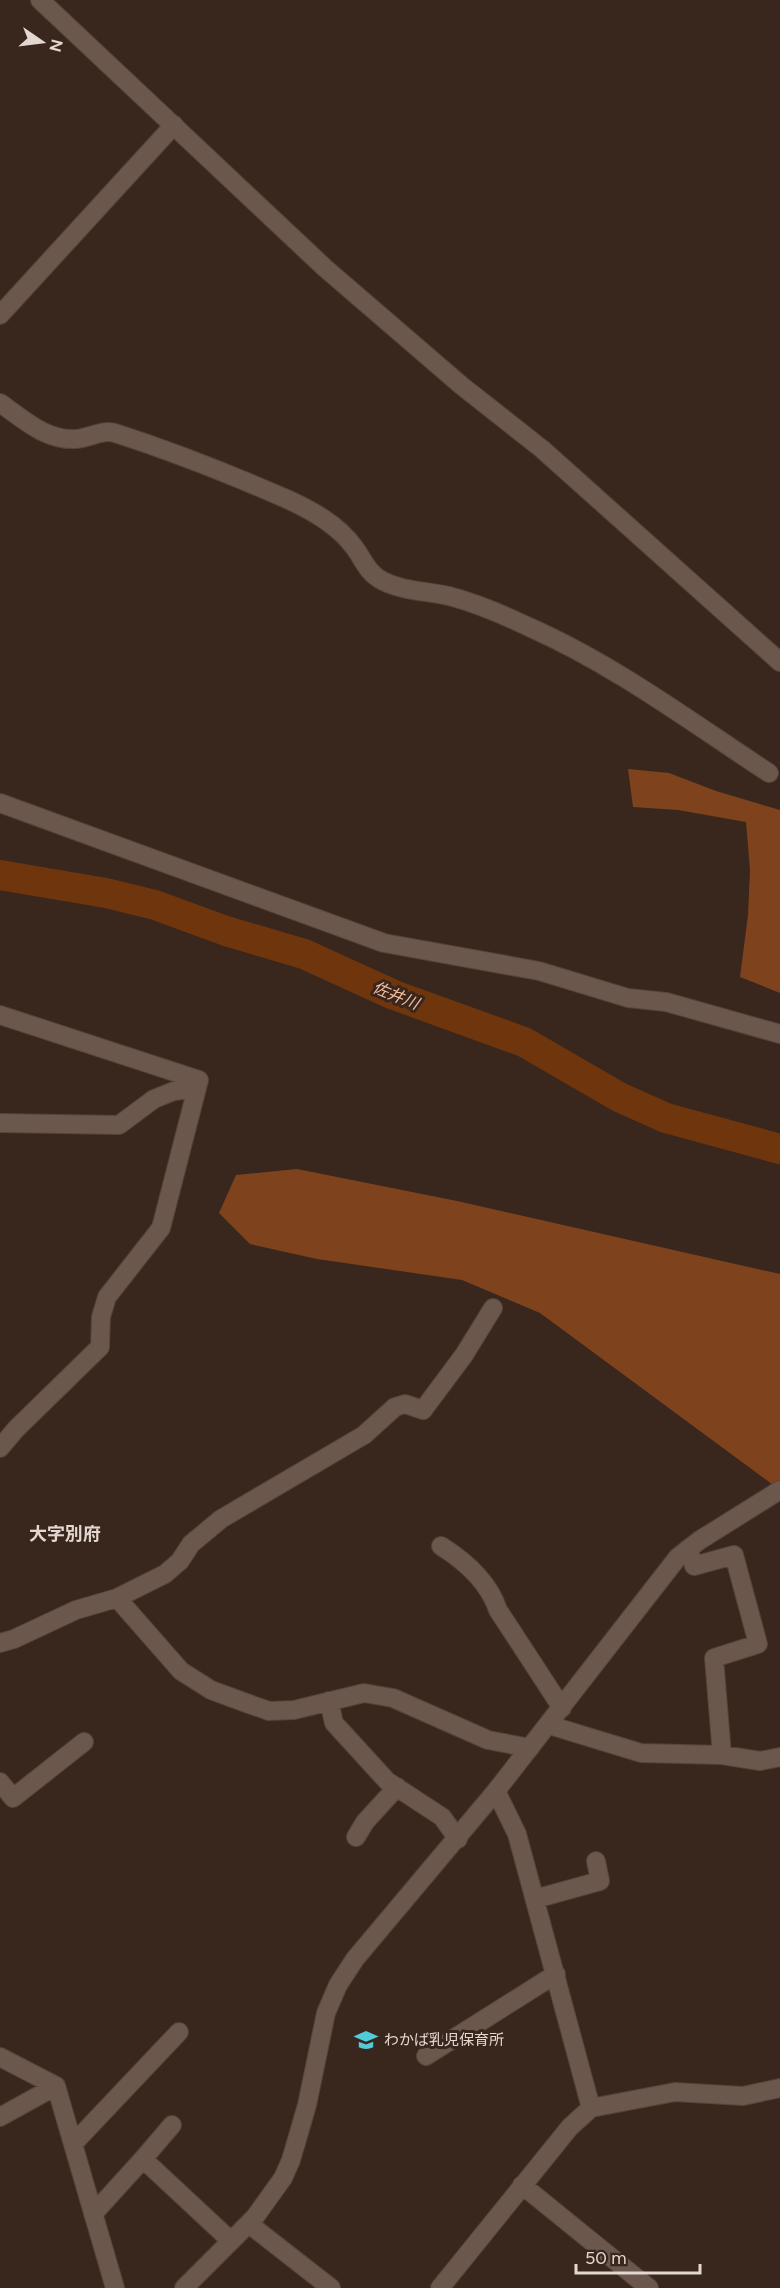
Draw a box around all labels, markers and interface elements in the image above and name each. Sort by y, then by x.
north arrow [12,12,72,72]
text: N [45,37,67,54]
water label: 佐井川 [370,978,423,1014]
district label: 大字別府 [29,1523,101,1545]
school or university icon: わかば乳児保育所 [353,2027,379,2053]
place label: わかば乳児保育所 [384,2031,504,2049]
scale bar [576,2237,700,2275]
text: 50 m [585,2247,627,2269]

